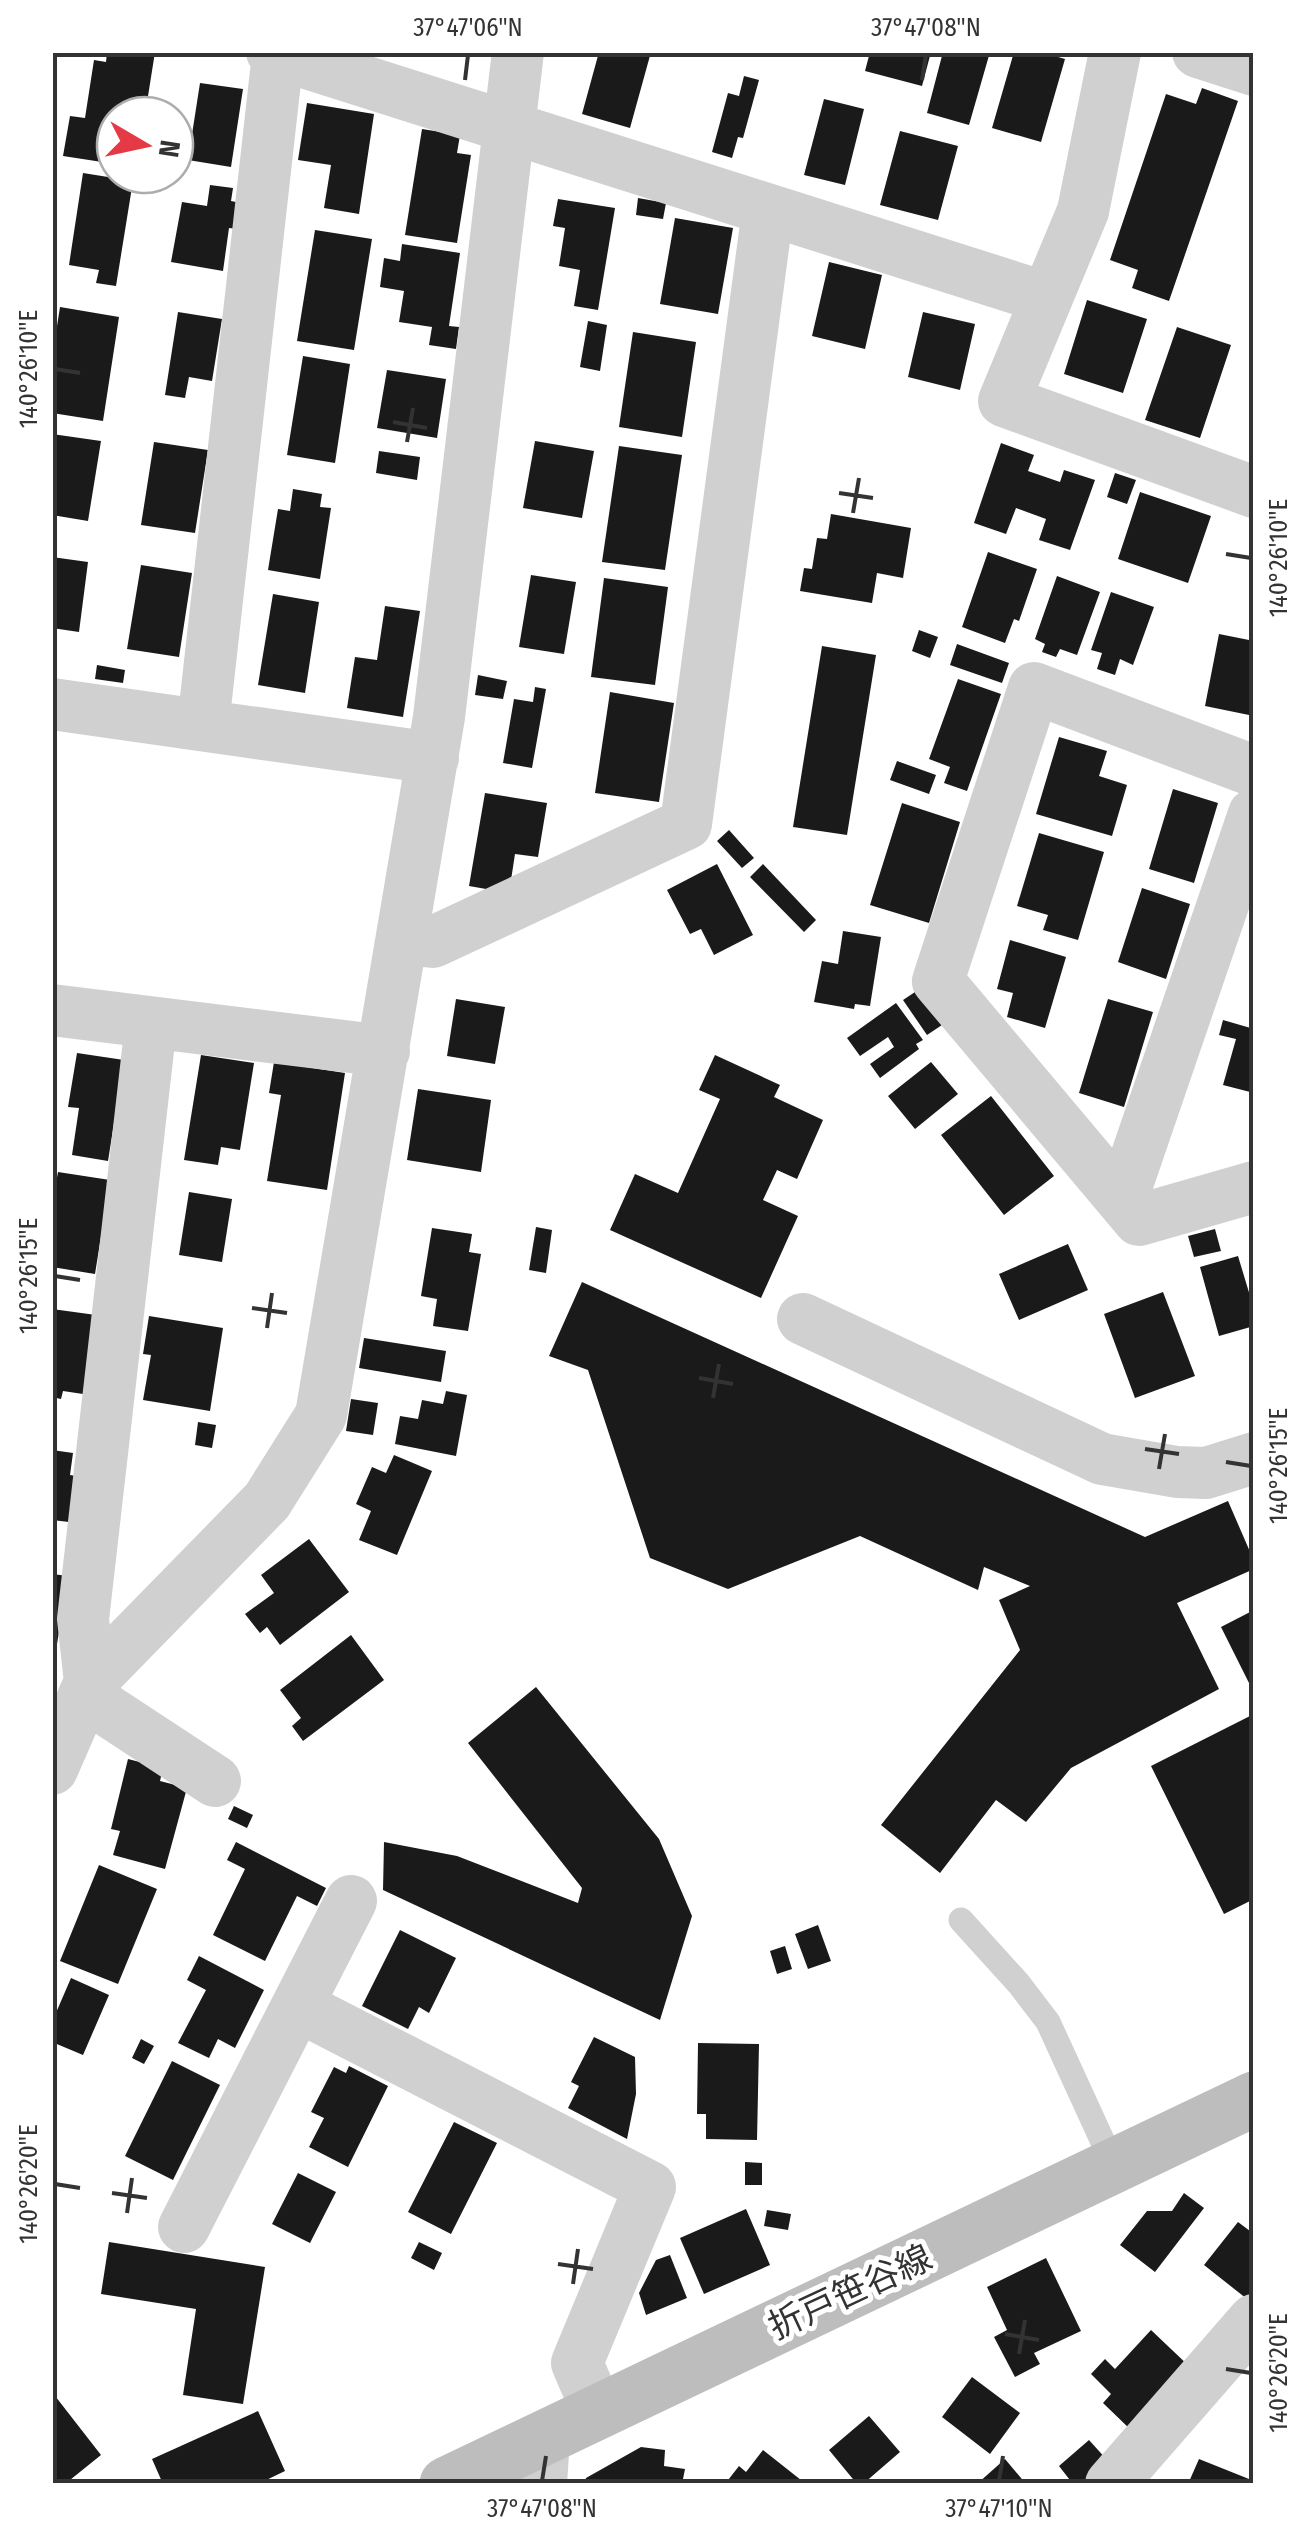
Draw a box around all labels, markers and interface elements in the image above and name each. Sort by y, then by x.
text: 37°47'06"N [413,13,523,43]
text: 37°47'08"N [871,13,981,43]
north arrow [95,95,195,195]
text: N [152,138,187,160]
text: 140°26'10"E [14,310,44,428]
text: 140°26'10"E [1264,499,1294,617]
text: 140°26'15"E [14,1218,44,1334]
text: 140°26'15"E [1264,1408,1294,1524]
text: 140°26'20"E [14,2124,44,2244]
street label: 折戸笹谷線 [762,2236,938,2348]
text: 140°26'20"E [1264,2313,1294,2433]
text: 37°47'08"N [487,2494,597,2524]
text: 37°47'10"N [945,2494,1053,2524]

